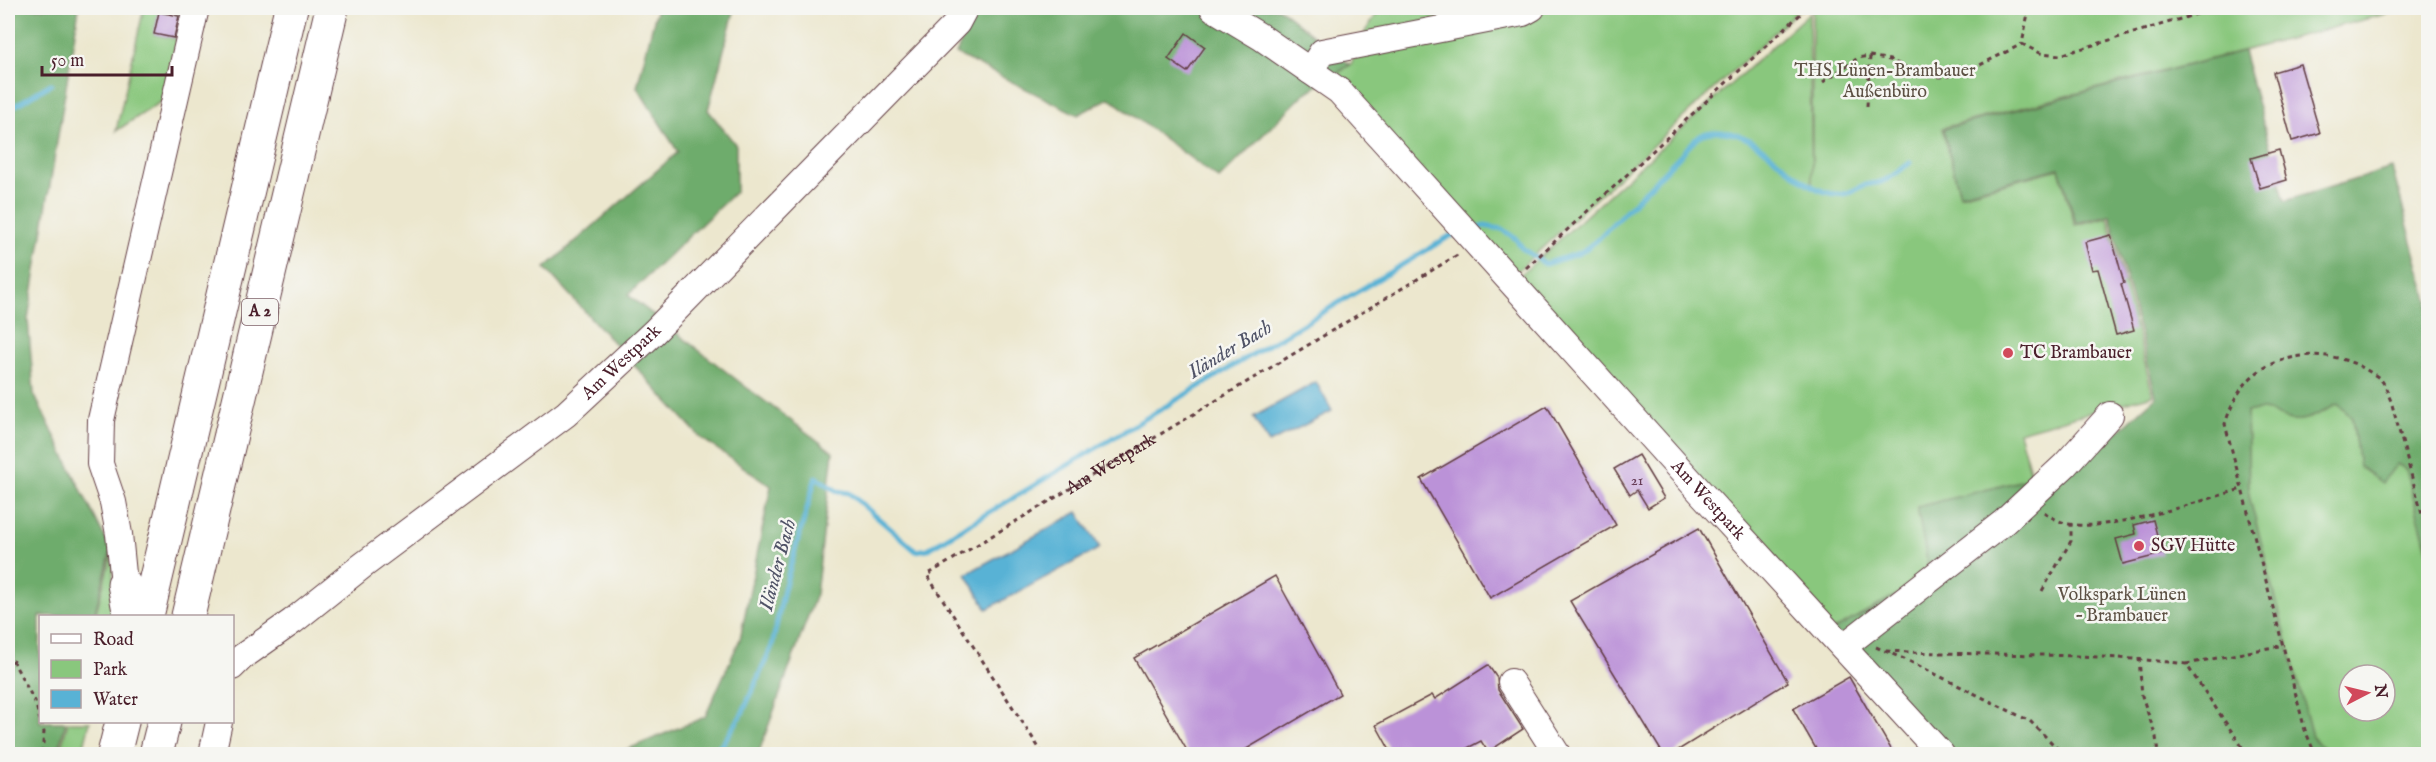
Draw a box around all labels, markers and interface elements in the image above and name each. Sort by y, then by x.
scale bar [42,39,172,77]
text: 50 m [51,50,84,73]
park label: THS Lünen-Brambauer Außenbüro [1794,60,1976,104]
road number: A 2 [242,299,278,325]
water label: Iländer Bach [1183,315,1277,385]
street label: Am Westpark [576,319,667,406]
place label: TC Brambauer [2020,342,2132,365]
marker: TC Brambauer [2001,346,2015,360]
street label: Am Westpark [1061,428,1160,500]
street label: Am Westpark [1665,454,1751,545]
house number: 21 [1631,471,1643,490]
water label: Iländer Bach [754,516,802,614]
place label: SGV Hütte [2151,535,2235,558]
marker: SGV Hütte [2132,539,2146,553]
park label: Volkspark Lünen – Brambauer [2057,584,2187,628]
legend [39,615,234,723]
text: Road [93,629,134,652]
text: Park [93,659,128,682]
north arrow [2337,663,2397,723]
text: N [2369,682,2391,700]
text: Water [93,689,138,712]

